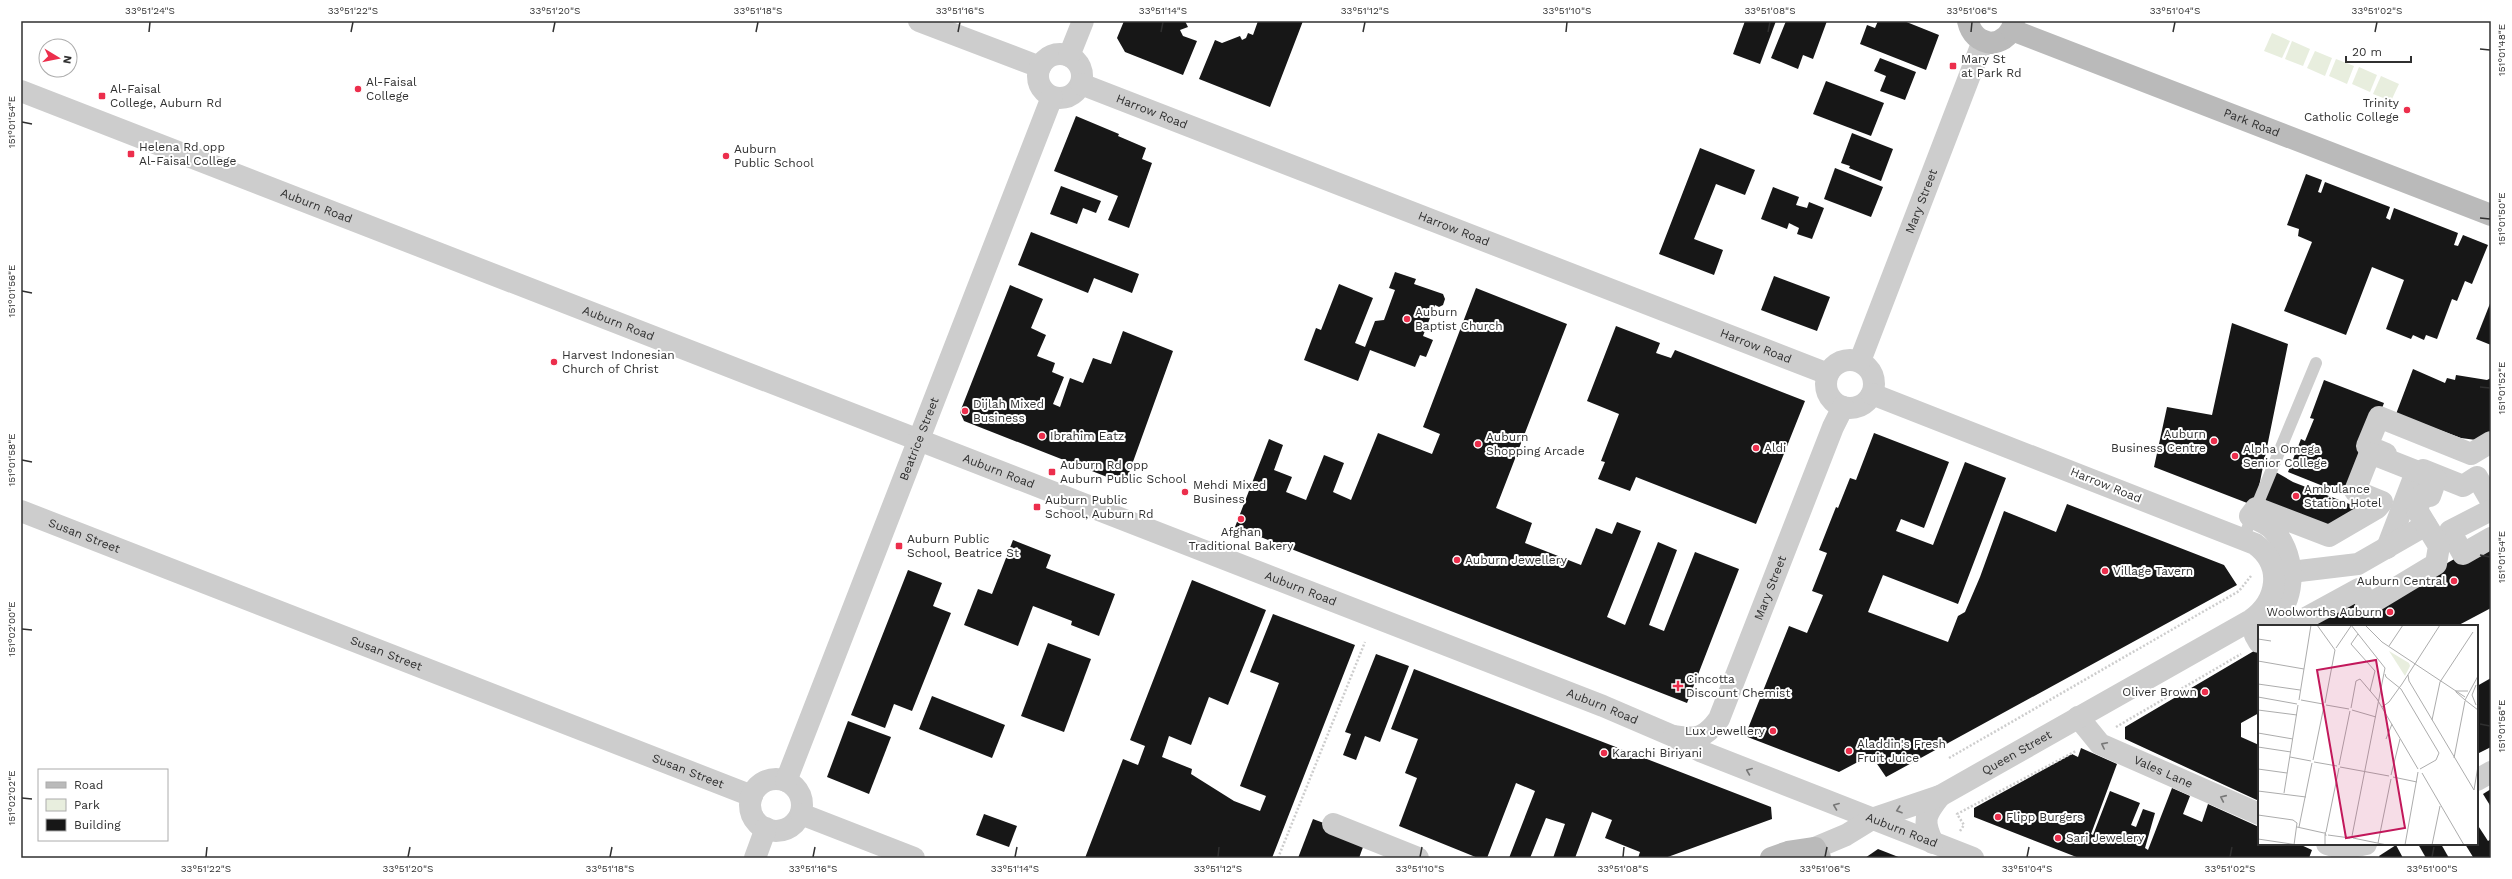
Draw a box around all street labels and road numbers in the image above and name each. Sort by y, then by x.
street label: Harrow Road [1114,91,1190,132]
street label: Park Road [2222,105,2282,140]
street label: Mary Street [1903,167,1940,236]
street label: Auburn Road [279,186,354,226]
street label: Harrow Road [1416,209,1492,249]
street label: Auburn Road [581,303,656,344]
street label: Harrow Road [1718,326,1794,366]
street label: Beatrice Street [896,395,942,483]
street label: Auburn Road [961,451,1037,491]
street label: Harrow Road [2068,464,2144,506]
street label: Susan Street [46,515,122,556]
street label: Mary Street [1751,554,1789,622]
street label: Auburn Road [1263,568,1339,609]
street label: Susan Street [348,633,424,674]
street label: Auburn Road [1565,686,1640,727]
street label: Queen Street [1979,727,2054,778]
street label: Susan Street [650,751,726,791]
street label: Vales Lane [2132,753,2195,791]
street label: Auburn Road [1864,810,1940,850]

